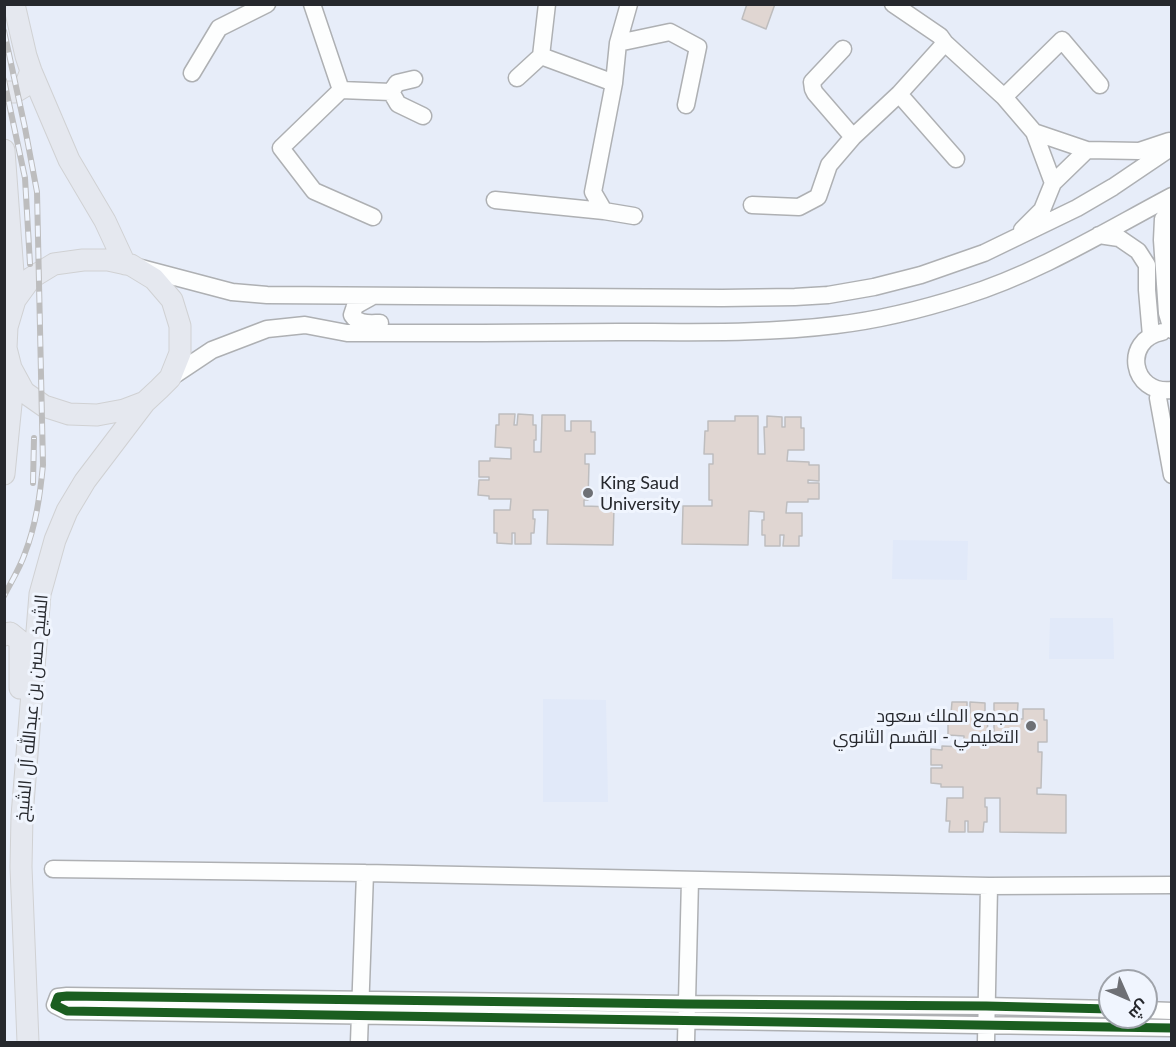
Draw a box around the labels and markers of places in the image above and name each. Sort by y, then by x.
place label: King Saud University [600,472,680,514]
marker: King Saud University [581,486,595,500]
place label: مجمع الملك سعود التعليمي - القسم الثانوي [833,705,1019,748]
marker: مجمع الملك سعود التعليمي - القسم الثانوي [1024,719,1038,733]

